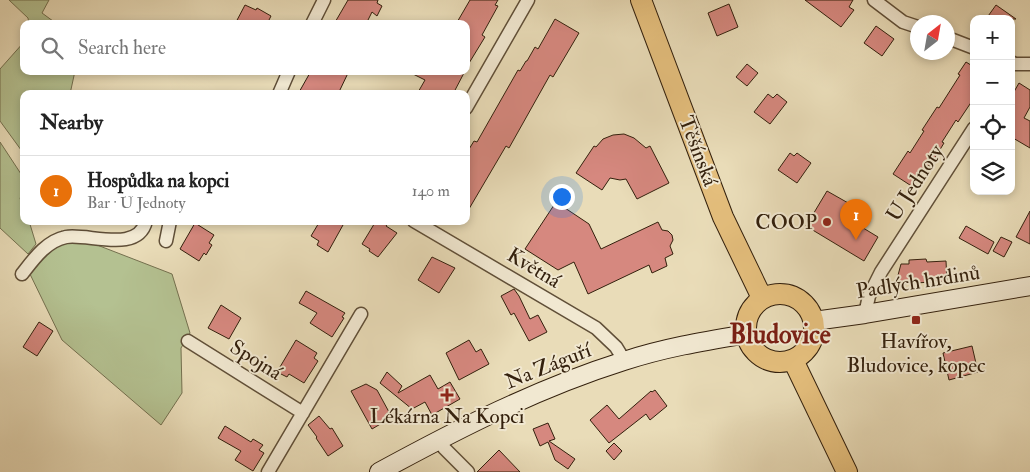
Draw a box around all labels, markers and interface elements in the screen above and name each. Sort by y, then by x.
north arrow [910,15,955,60]
map controls [970,15,1015,195]
button: + [970,15,1015,60]
search box [20,20,470,75]
icon: search [38,34,66,62]
text: Search here [78,36,166,60]
button: − [970,60,1015,105]
button: locate [970,105,1015,150]
text: Nearby [40,109,103,136]
street label: Těšínská [672,112,724,190]
street label: U Jednoty [880,139,950,226]
button: layers [970,150,1015,195]
text: Hospůdka na kopci [87,169,229,193]
text: 1 [53,181,59,201]
text: 140 m [412,181,450,201]
your location [549,184,575,210]
text: Bar · U Jednoty [87,193,186,213]
pin: 1 [840,199,872,240]
place label: COOP [755,209,817,236]
marker: COOP [821,216,833,228]
street label: Květná [502,242,566,295]
street label: Padlých hrdinů [854,259,982,305]
marker: Havířov, Bludovice, kopec [910,314,922,326]
district label: Bludovice [729,319,831,351]
place label: Havířov, Bludovice, kopec [847,328,986,379]
street label: Spojná [225,334,288,387]
street label: Na Záguří [501,336,596,395]
marker: Lékárna Na Kopci [441,389,453,401]
place label: Lékárna Na Kopci [370,403,525,430]

